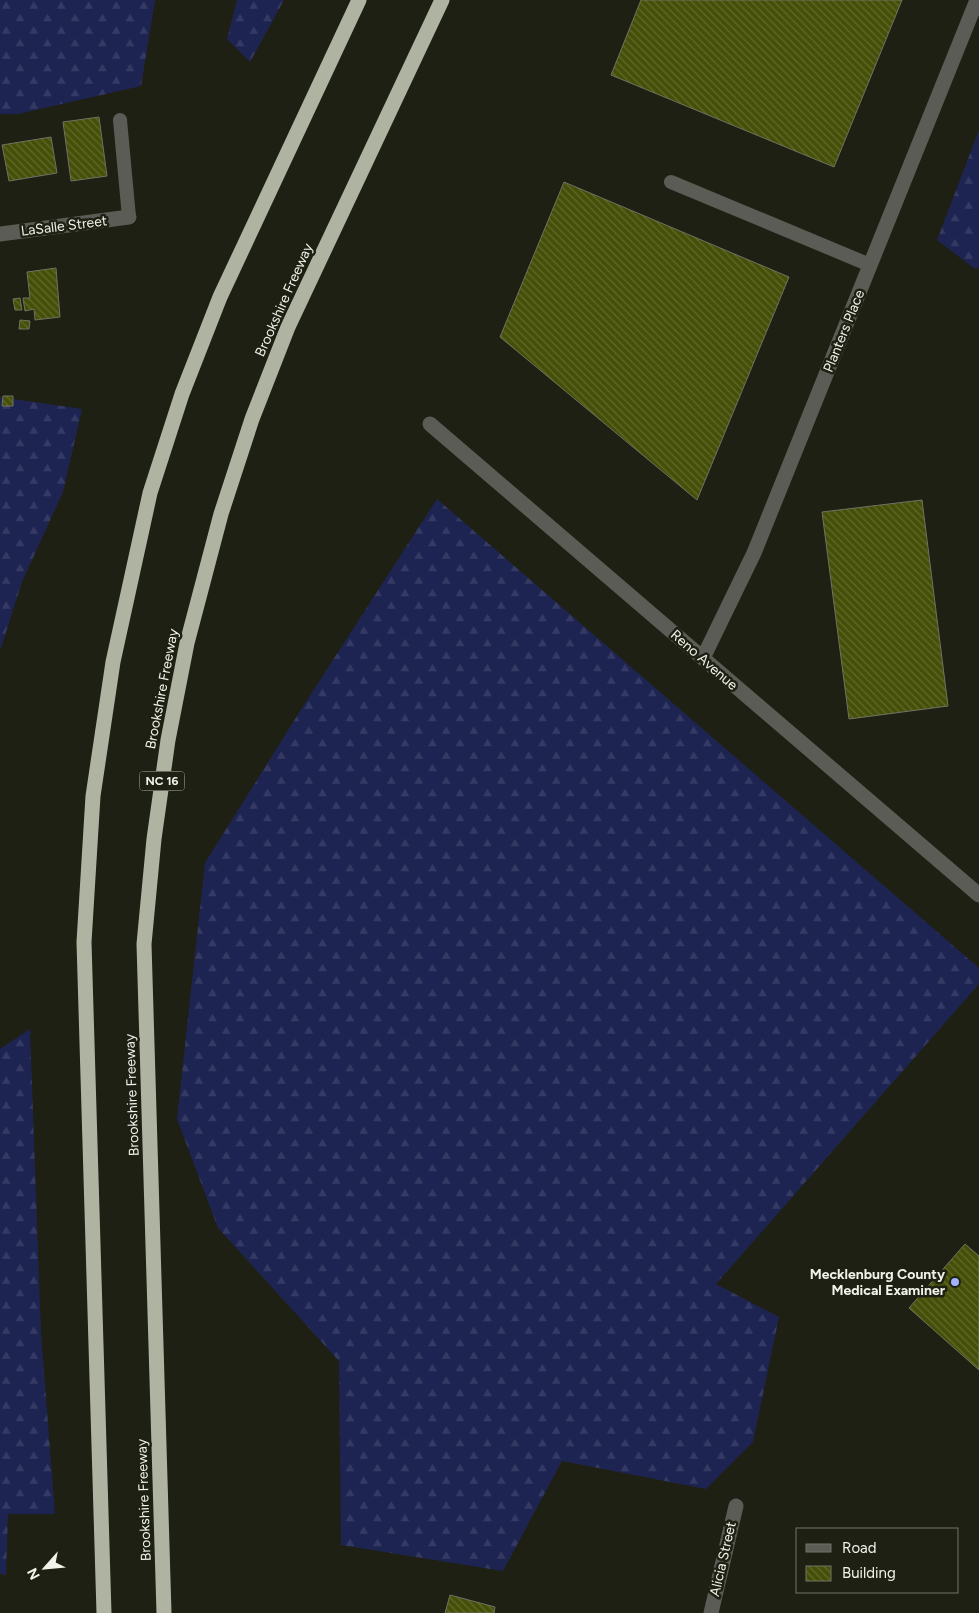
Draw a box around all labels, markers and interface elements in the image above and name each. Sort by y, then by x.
street label: LaSalle Street [20,212,108,240]
street label: Brookshire Freeway [251,240,317,359]
street label: Planters Place [820,287,868,375]
street label: Reno Avenue [667,626,741,694]
street label: Brookshire Freeway [142,627,182,751]
road number: NC 16 [140,771,184,790]
street label: Brookshire Freeway [121,1033,143,1156]
place label: Mecklenburg County Medical Examiner [810,1266,946,1299]
marker: Mecklenburg County Medical Examiner [949,1276,961,1288]
street label: Brookshire Freeway [133,1438,155,1561]
street label: Alicia Street [706,1520,740,1598]
legend [796,1528,959,1593]
text: Road [842,1539,877,1557]
north arrow [20,1543,70,1593]
text: Building [842,1564,896,1582]
text: N [24,1565,44,1582]

